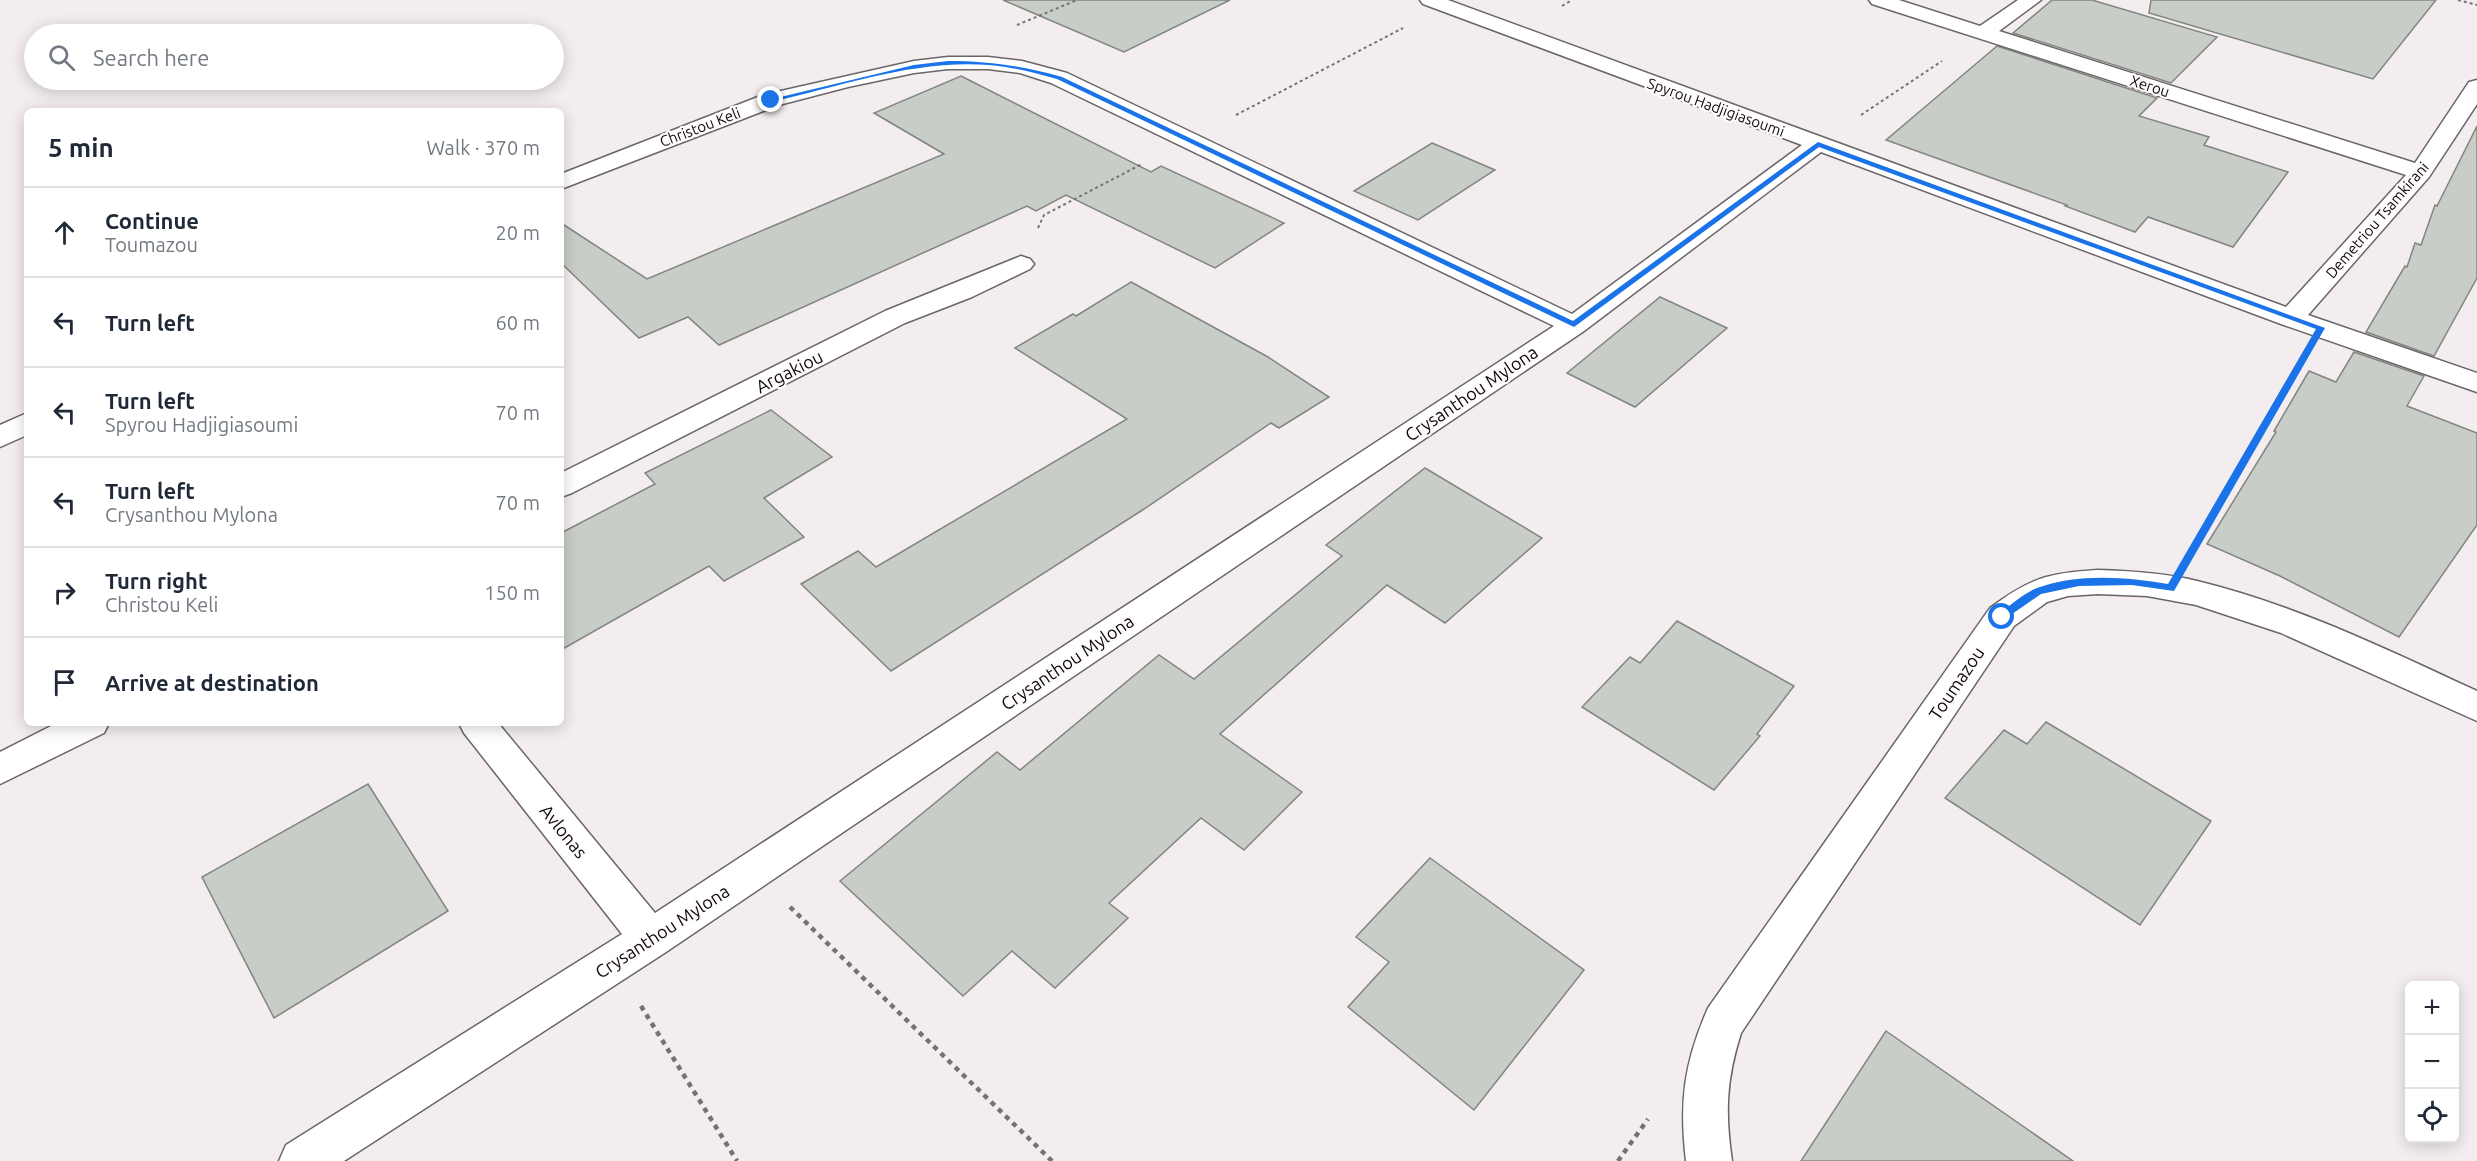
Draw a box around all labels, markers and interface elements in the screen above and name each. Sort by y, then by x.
search box [24,24,564,90]
icon: search [45,41,78,74]
text: Search here [93,45,209,70]
street label: Xerou [2128,72,2172,100]
street label: Spyrou Hadjigiasoumi [1645,74,1787,140]
route end [757,86,783,112]
street label: Christou Keli [657,104,743,150]
text: 5 min [48,133,114,162]
text: Walk · 370 m [427,136,540,159]
street label: Demetriou Tsamkirani [2322,159,2432,281]
text: Continue [105,208,199,233]
icon: ahead [48,216,81,249]
text: 20 m [496,221,540,244]
text: Toumazou [105,233,198,256]
icon: left [48,306,81,339]
text: Turn left [105,310,195,335]
text: 60 m [496,311,540,334]
street label: Crysanthou Mylona [1401,341,1541,445]
street label: Argakiou [752,346,826,396]
text: Turn left [105,388,195,413]
icon: left [48,396,81,429]
text: 70 m [496,401,540,424]
text: Spyrou Hadjigiasoumi [105,413,298,436]
text: Turn left [105,478,195,503]
icon: left [48,486,81,519]
text: 70 m [496,491,540,514]
text: Crysanthou Mylona [105,503,278,526]
text: Turn right [105,568,207,593]
icon: right [48,576,81,609]
text: 150 m [484,581,540,604]
text: Christou Keli [105,593,218,616]
route start [1988,603,2014,629]
street label: Crysanthou Mylona [997,610,1137,714]
street label: Toumazou [1924,643,1988,723]
icon: arrive [48,666,81,699]
text: Arrive at destination [105,670,319,695]
street label: Avlonas [536,800,592,862]
street label: Crysanthou Mylona [591,880,733,982]
map controls [2405,981,2459,1143]
button: + [2405,981,2459,1035]
button: − [2405,1035,2459,1089]
button: locate [2405,1089,2459,1143]

